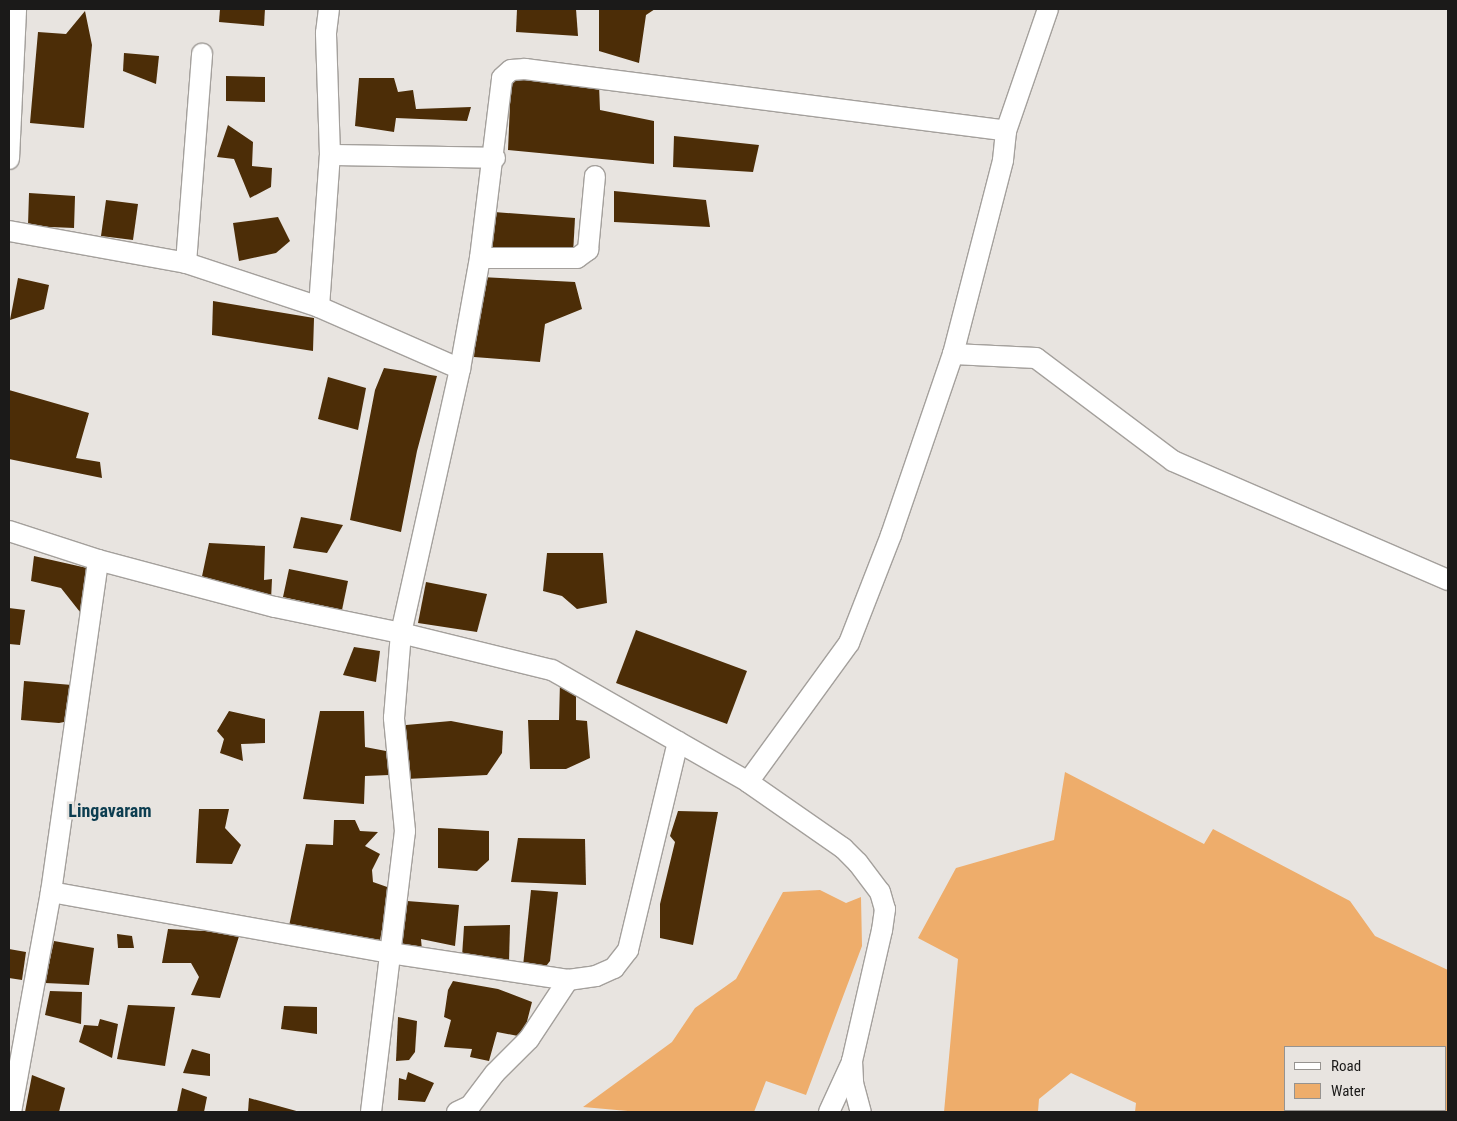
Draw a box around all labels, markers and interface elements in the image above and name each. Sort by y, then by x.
district label: Lingavaram [68,800,152,822]
legend [1284,1046,1447,1111]
text: Road [1331,1057,1361,1075]
text: Water [1331,1082,1365,1100]

